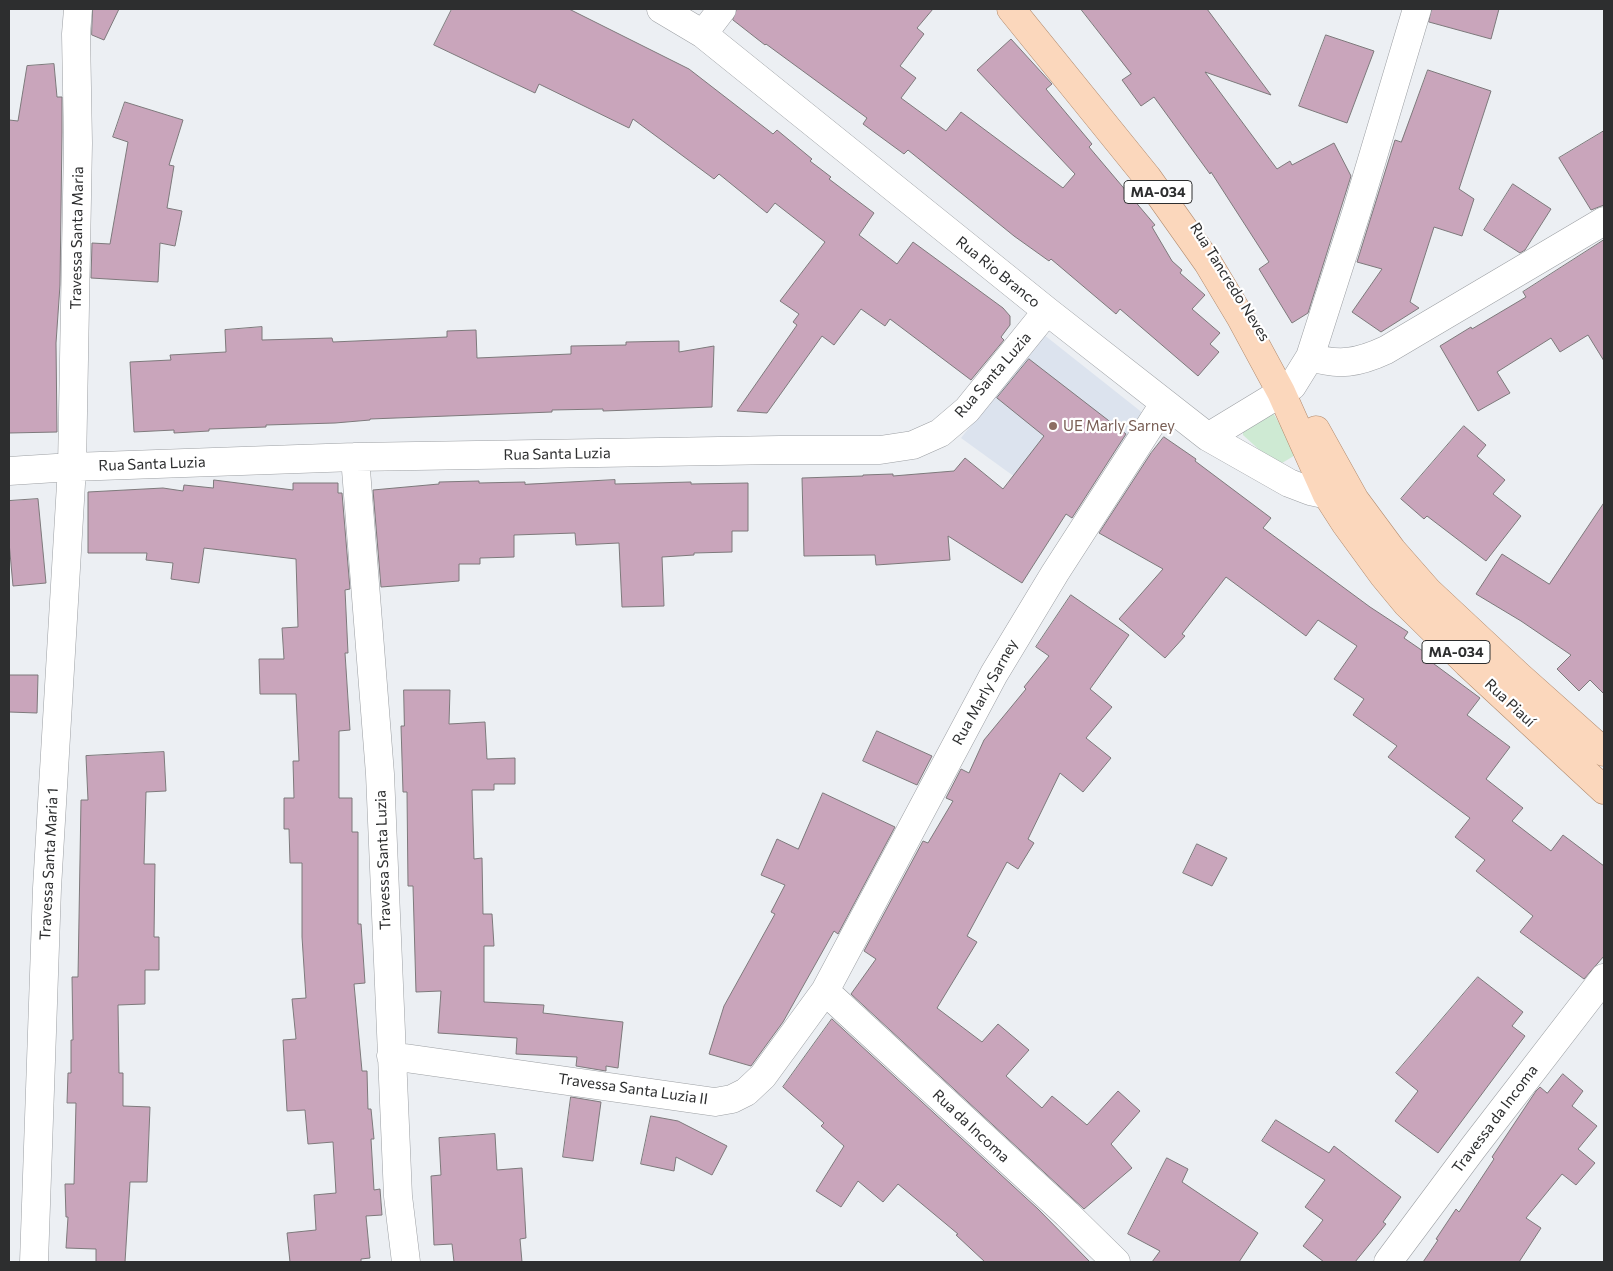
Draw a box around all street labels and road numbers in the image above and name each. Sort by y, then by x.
street label: Travessa Santa Maria [67,166,87,310]
road number: MA-034 [1124,180,1192,203]
street label: Rua Tancredo Neves [1186,219,1274,345]
street label: Rua Rio Branco [952,233,1044,311]
street label: Rua Santa Luzia [951,329,1035,421]
street label: Rua Santa Luzia [503,444,611,464]
street label: Rua Santa Luzia [98,453,206,475]
street label: Rua Marly Sarney [948,636,1022,748]
road number: MA-034 [1422,640,1490,664]
street label: Rua Piauí [1481,675,1539,731]
street label: Travessa Santa Maria 1 [36,787,62,941]
street label: Travessa Santa Luzia [372,790,394,930]
street label: Travessa da Incoma [1448,1061,1542,1177]
street label: Travessa Santa Luzia II [557,1070,709,1108]
street label: Rua da Incoma [929,1086,1013,1166]

